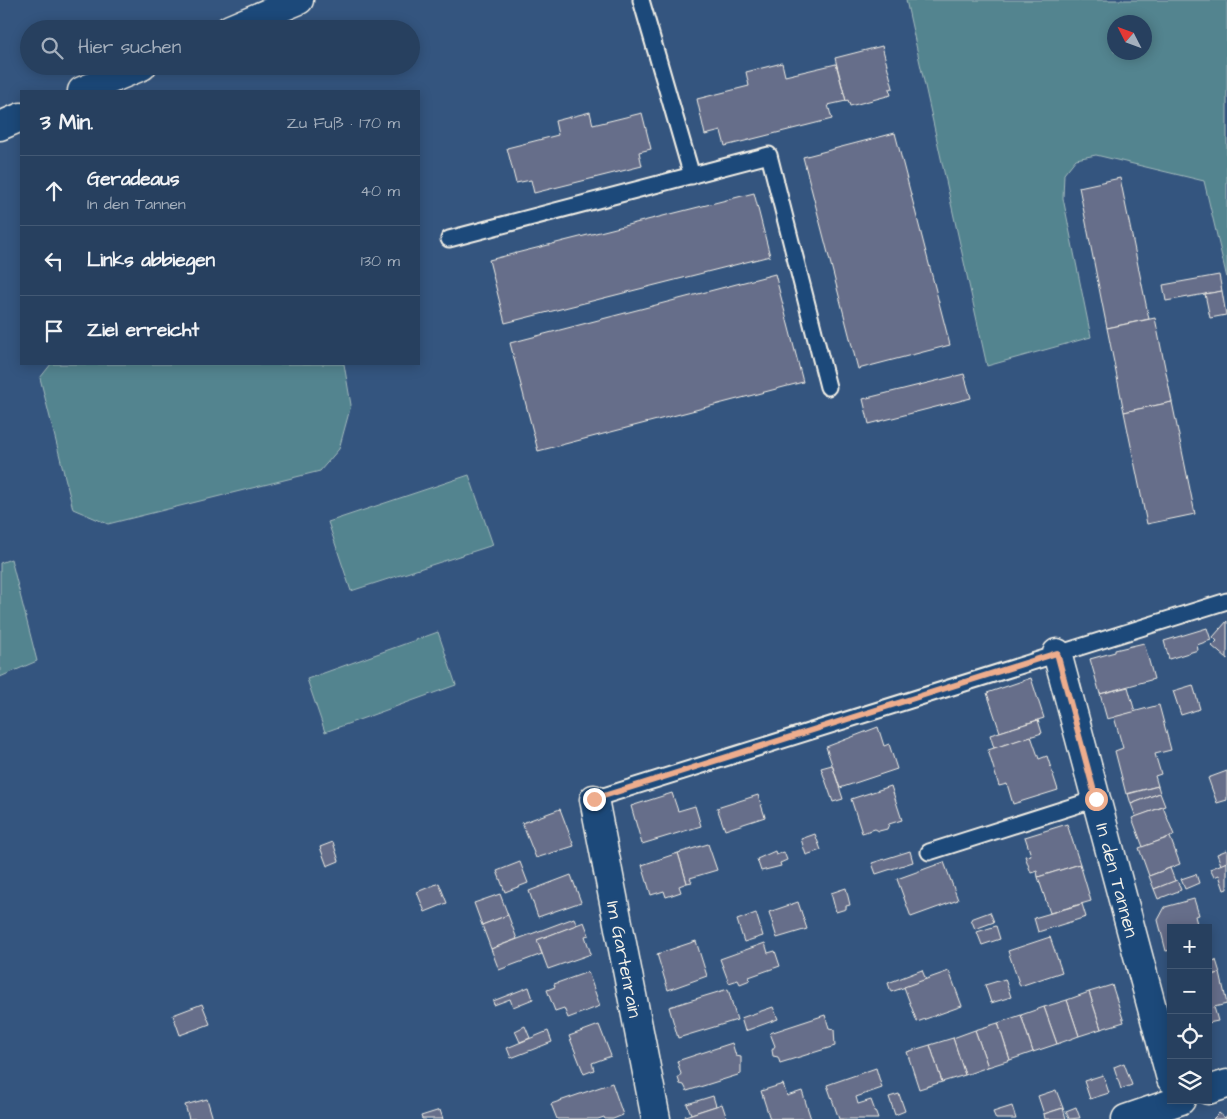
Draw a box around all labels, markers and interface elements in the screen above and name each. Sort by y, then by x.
north arrow [1107,15,1152,60]
search box [20,20,420,75]
icon: search [38,34,66,62]
text: Hier suchen [78,34,181,61]
text: 3 Min. [40,108,93,137]
text: Zu Fuß · 170 m [286,112,400,134]
text: Geradeaus [87,166,179,193]
icon: ahead [40,177,68,205]
text: 40 m [360,180,400,202]
text: In den Tannen [87,193,186,215]
icon: left [40,247,68,275]
text: Links abbiegen [87,247,215,274]
text: 130 m [361,250,400,272]
icon: arrive [40,317,68,345]
text: Ziel erreicht [87,317,199,344]
route end [583,788,606,811]
route start [1085,788,1108,811]
street label: In den Tannen [1088,820,1145,941]
street label: Im Gartenrain [599,899,648,1020]
map controls [1167,924,1212,1104]
button: + [1167,924,1212,969]
button: − [1167,969,1212,1014]
button: locate [1167,1014,1212,1059]
button: layers [1167,1059,1212,1104]

